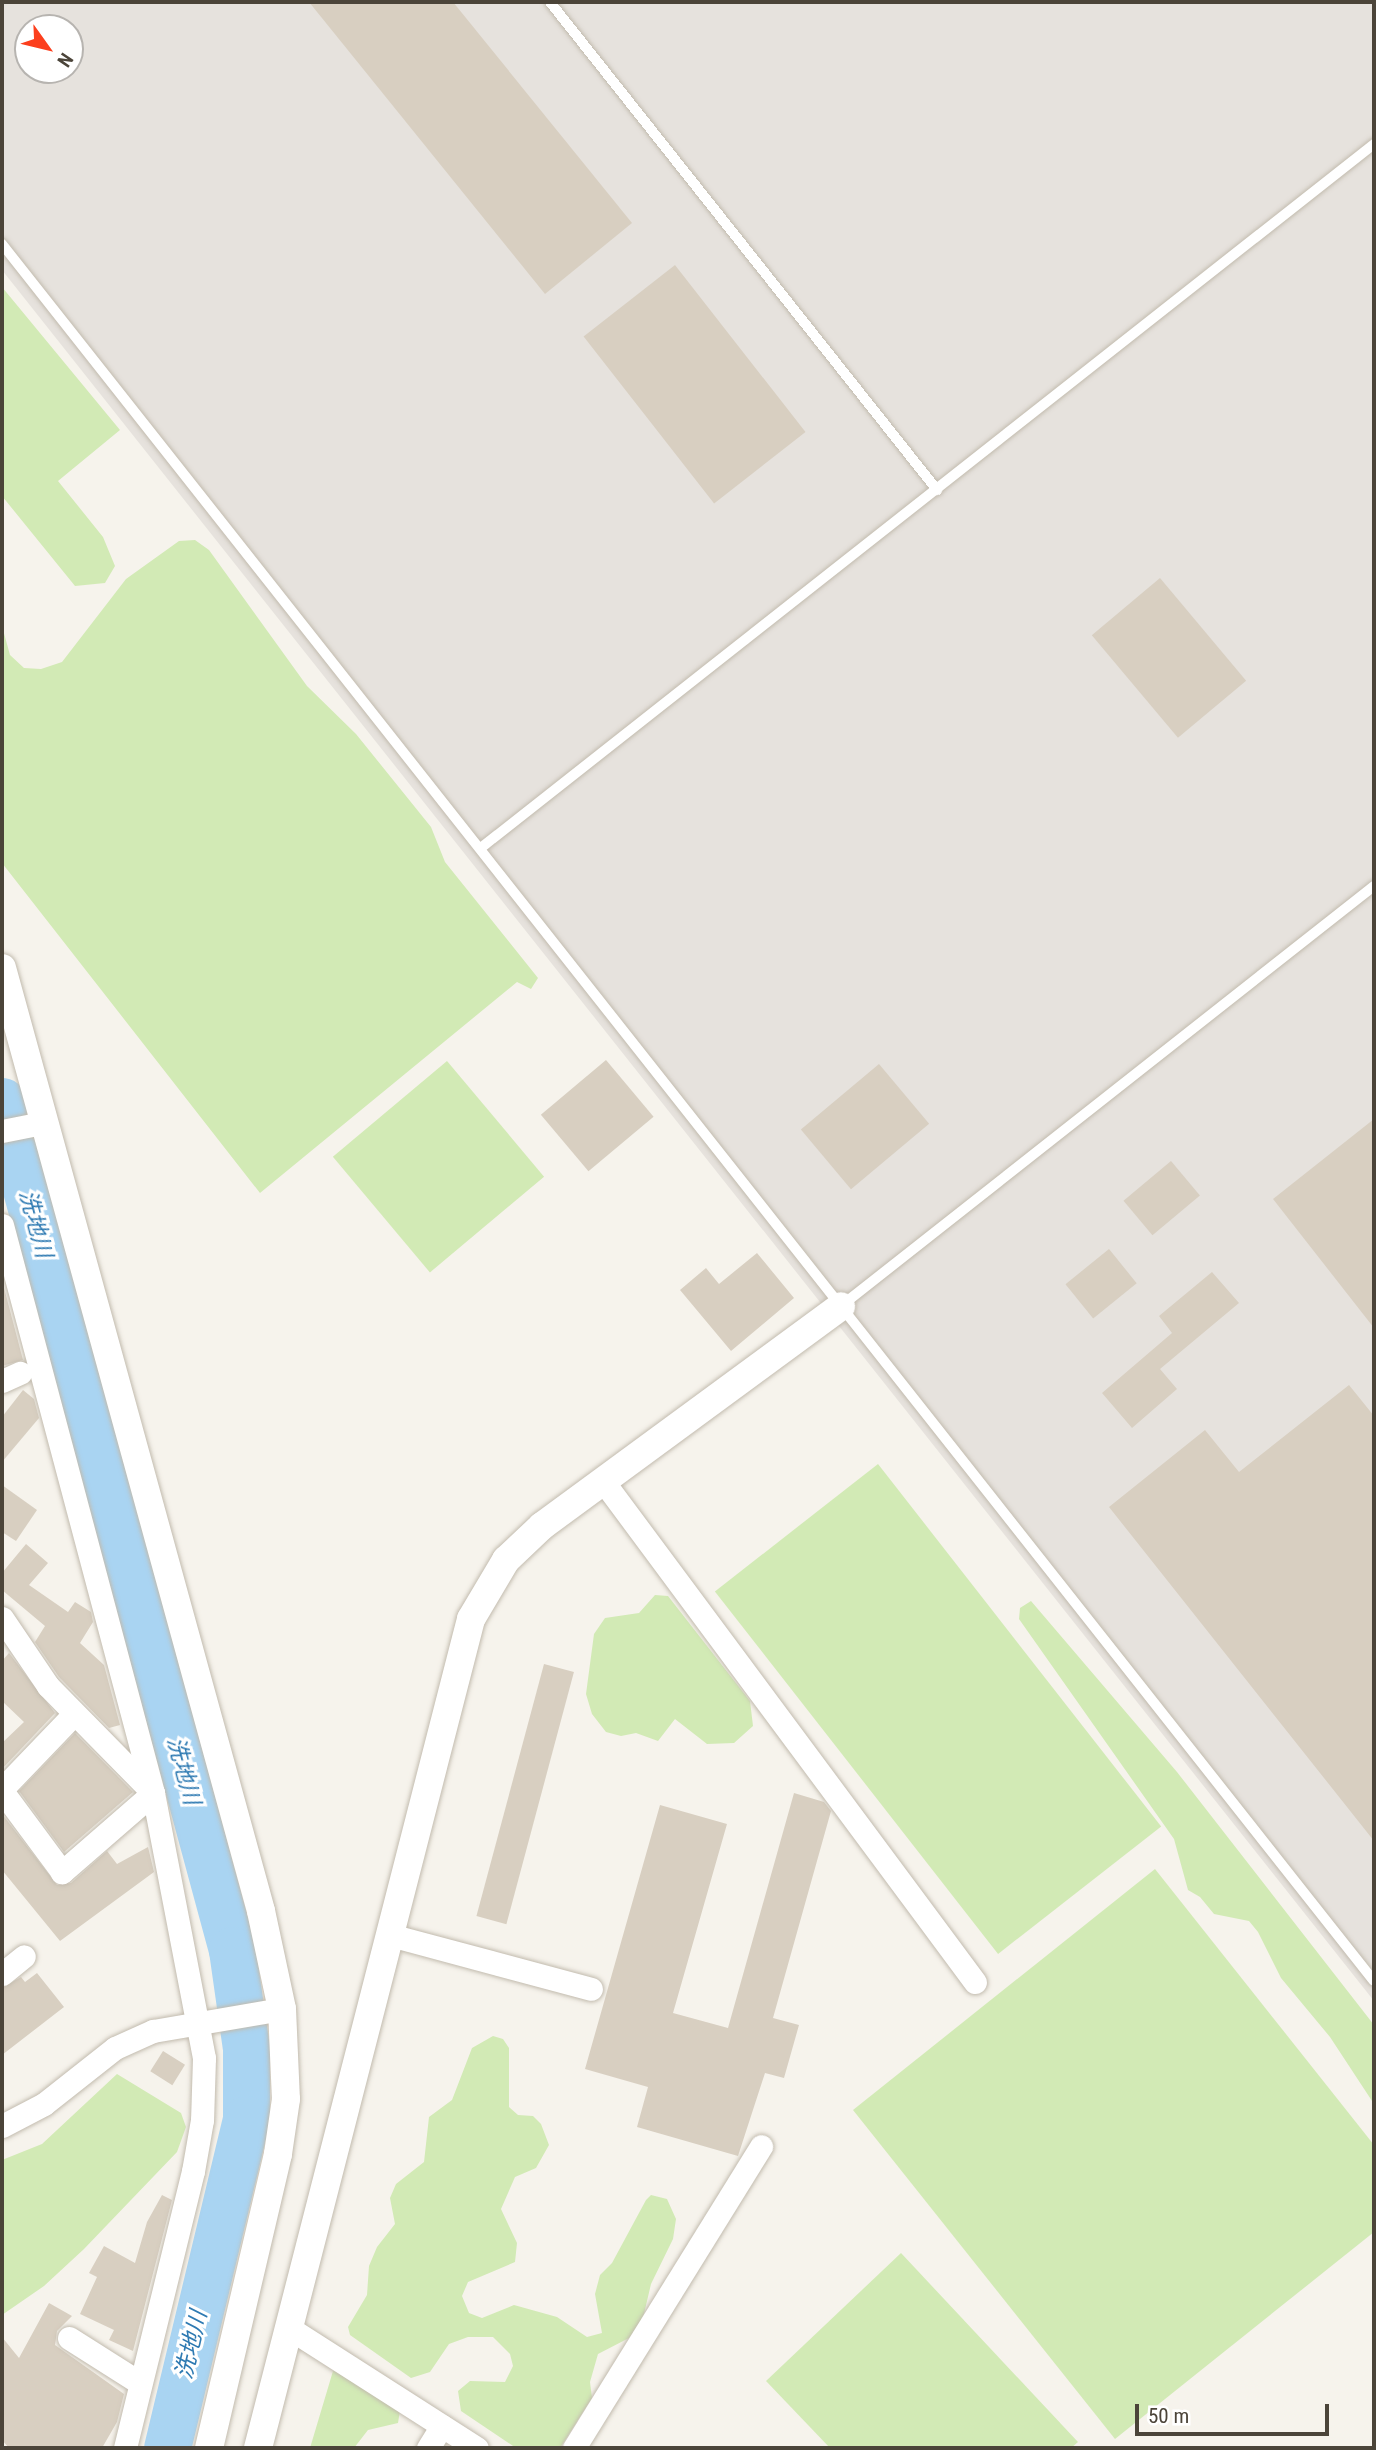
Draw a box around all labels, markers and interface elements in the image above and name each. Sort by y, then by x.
north arrow [14,14,84,84]
text: N [52,49,78,71]
water label: 洗地川 [13,1187,57,1261]
water label: 洗地川 [161,1734,205,1808]
water label: 洗地川 [171,2308,213,2382]
scale bar [1138,2390,1332,2434]
text: 50 m [1148,2404,1189,2428]

